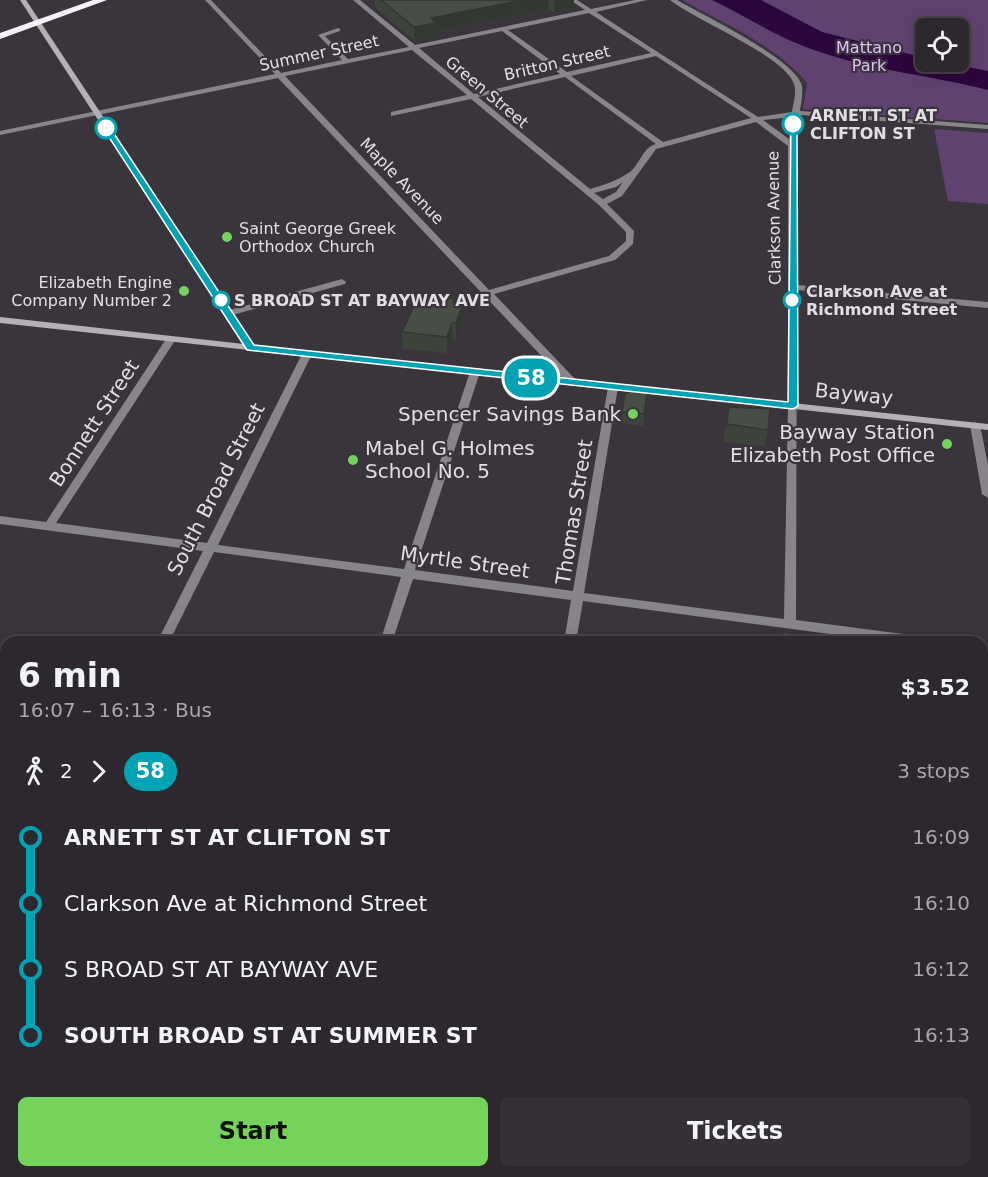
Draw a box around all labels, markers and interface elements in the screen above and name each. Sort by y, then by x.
map controls [915,18,969,72]
button: locate [915,18,969,72]
street label: Summer Street [258,31,380,75]
park label: Mattano Park [836,38,902,75]
street label: Britton Street [502,42,612,84]
street label: Green Street [442,52,532,132]
place label: ARNETT ST AT CLIFTON ST [810,106,937,143]
marker: ARNETT ST AT CLIFTON ST [782,113,804,135]
unlabelled marker [95,117,117,139]
street label: Maple Avenue [356,134,448,228]
street label: Clarkson Avenue [763,151,785,285]
place label: Saint George Greek Orthodox Church [239,219,397,256]
marker: Saint George Greek Orthodox Church [220,230,234,244]
place label: Elizabeth Engine Company Number 2 [11,273,172,310]
place label: Clarkson Ave at Richmond Street [806,282,958,319]
marker: Elizabeth Engine Company Number 2 [177,284,191,298]
marker: S BROAD ST AT BAYWAY AVE [212,291,230,309]
place label: S BROAD ST AT BAYWAY AVE [234,291,490,310]
marker: Clarkson Ave at Richmond Street [783,291,801,309]
street label: Bonnett Street [44,355,144,491]
line badge: 58 [504,358,558,398]
text: 58 [516,366,546,390]
street label: Bayway [814,378,894,410]
street label: South Broad Street [162,399,270,579]
place label: Spencer Savings Bank [398,402,621,426]
marker: Spencer Savings Bank [626,407,640,421]
place label: Bayway Station Elizabeth Post Office [730,420,935,467]
place label: Mabel G. Holmes School No. 5 [365,436,535,483]
marker: Bayway Station Elizabeth Post Office [940,437,954,451]
street label: Thomas Street [551,438,597,587]
marker: Mabel G. Holmes School No. 5 [346,453,360,467]
street label: Myrtle Street [399,541,531,583]
text: 6 min [18,656,122,695]
text: $3.52 [900,675,970,700]
text: 16:07 – 16:13 · Bus [18,698,212,722]
icon: walk [18,755,51,788]
icon: forward [82,755,115,788]
text: 2 [60,759,73,783]
text: 58 [136,759,165,783]
text: 3 stops [897,759,970,783]
text: ARNETT ST AT CLIFTON ST [64,825,390,850]
text: 16:09 [912,825,970,849]
text: Clarkson Ave at Richmond Street [64,891,427,916]
text: 16:10 [912,891,970,915]
text: S BROAD ST AT BAYWAY AVE [64,957,378,982]
text: 16:12 [912,957,970,981]
text: SOUTH BROAD ST AT SUMMER ST [64,1023,477,1048]
text: 16:13 [912,1023,970,1047]
button: Start [18,1097,488,1166]
button: Tickets [500,1097,970,1166]

